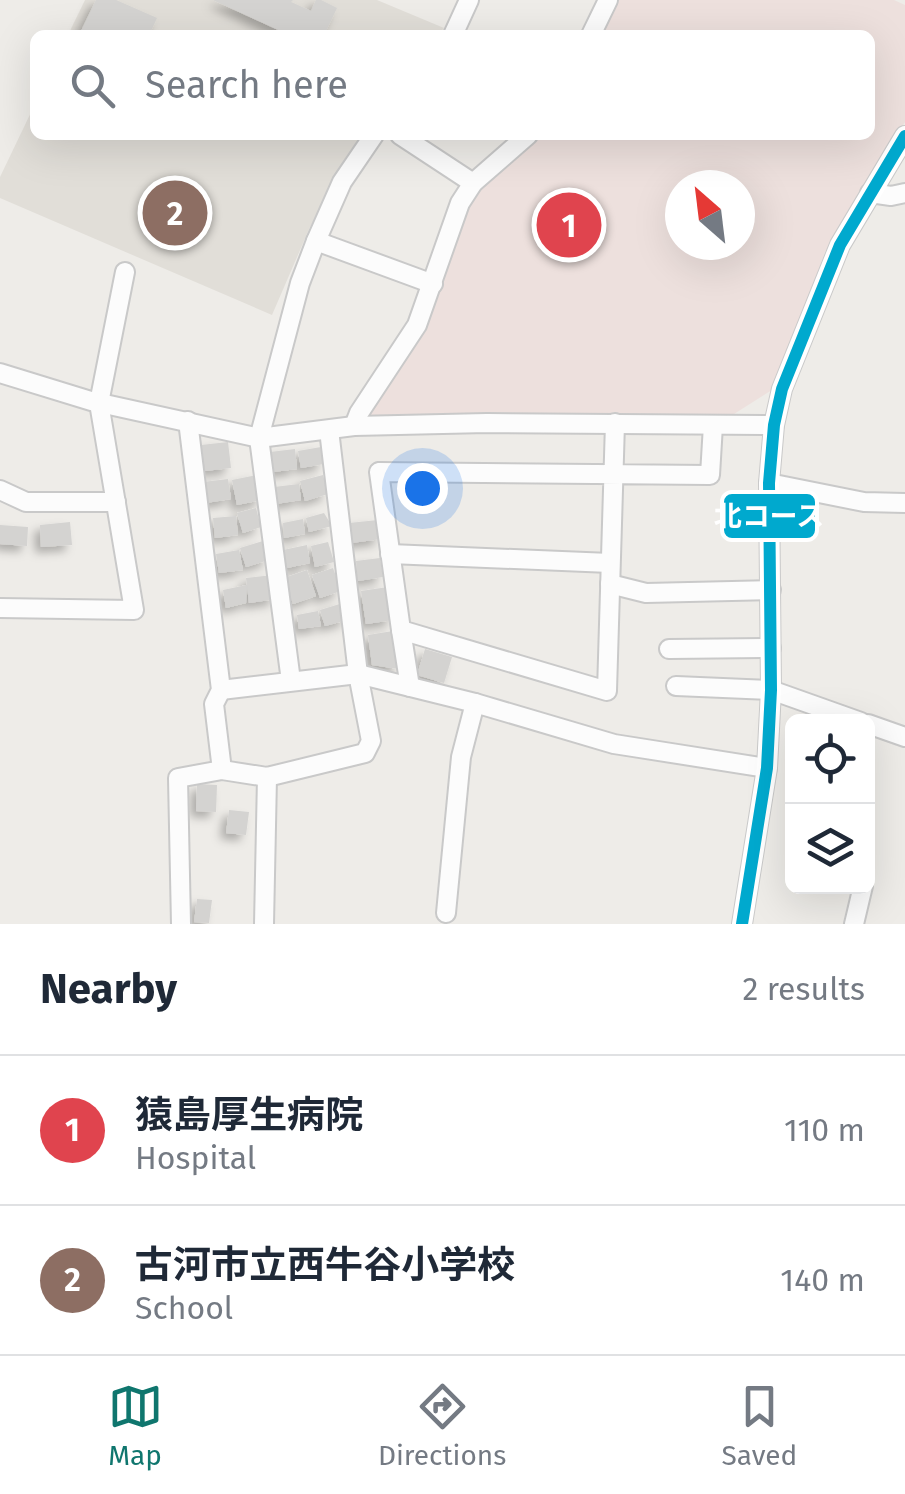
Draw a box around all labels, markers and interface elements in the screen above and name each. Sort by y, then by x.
search box [30,30,875,140]
icon: search [65,58,120,113]
text: Search here [145,62,348,108]
north arrow [665,170,755,260]
pin: 2 [142,176,208,250]
pin: 1 [536,188,602,262]
your location [397,463,448,514]
line badge: 北コース [722,492,817,540]
text: 北コース [714,500,824,533]
map controls [785,714,875,894]
button: locate [785,714,875,804]
button: layers [785,804,875,894]
text: Nearby [40,964,177,1014]
text: 2 results [742,970,865,1008]
text: 猿島厚生病院 [135,1092,363,1138]
text: 1 [65,1111,80,1149]
text: 110 m [784,1111,865,1149]
text: Hospital [135,1139,256,1177]
text: 古河市立西牛谷小学校 [135,1242,515,1288]
text: 2 [64,1261,81,1299]
text: 140 m [780,1261,865,1299]
text: School [135,1289,233,1327]
tab: Map [108,1379,163,1472]
tab: Directions [378,1379,506,1472]
tab: Saved [722,1379,797,1472]

